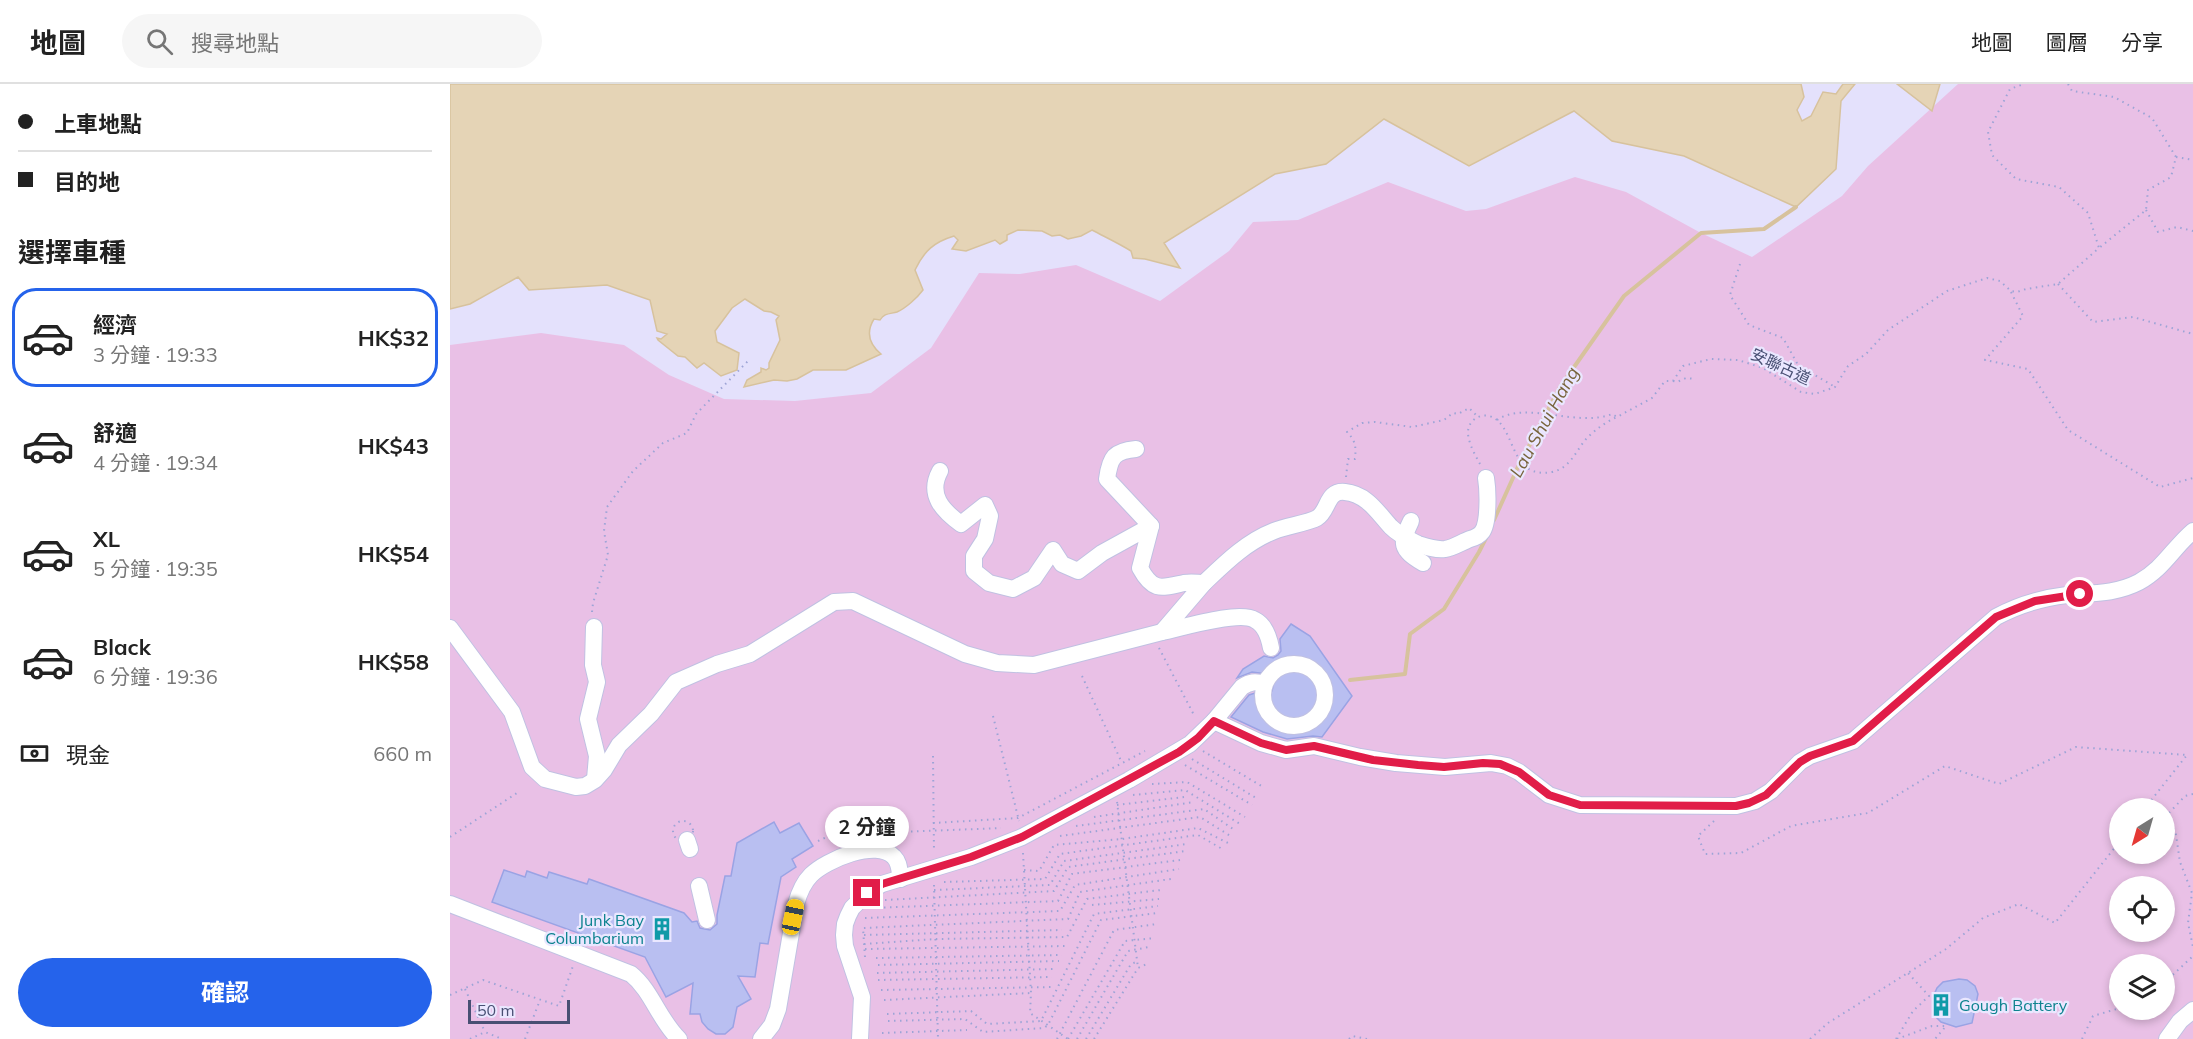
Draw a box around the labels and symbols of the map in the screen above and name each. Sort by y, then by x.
street label: 安聯古道 [1748,343,1814,389]
water label: Lau Shui Hang [1504,363,1584,481]
route start [2066,580,2093,607]
north arrow [2109,798,2175,864]
callout: 2 分鐘 [825,806,909,848]
route end [853,879,880,906]
car [780,898,806,936]
place label: Junk Bay Columbarium [545,910,645,948]
building icon: Junk Bay Columbarium [649,916,675,942]
building icon: Gough Battery [1928,992,1954,1018]
place label: Gough Battery [1959,995,2068,1015]
scale bar [468,997,570,1024]

